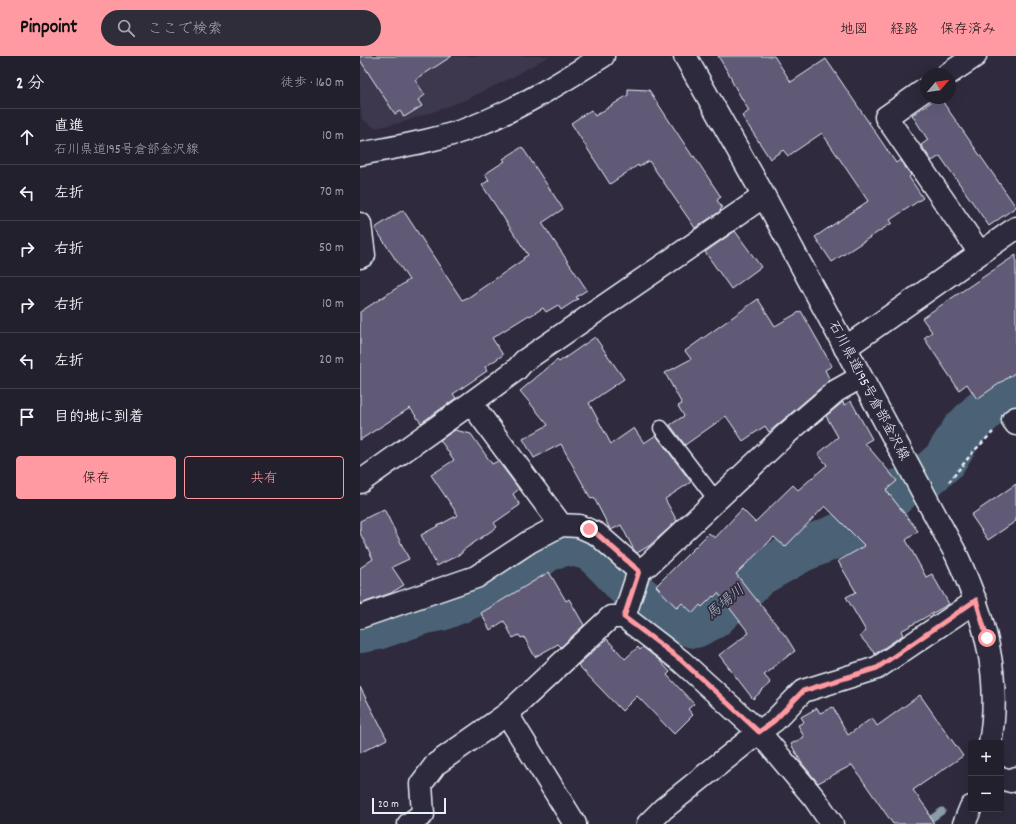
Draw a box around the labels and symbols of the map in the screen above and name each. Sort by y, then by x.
north arrow [920,68,956,104]
street label: 石川県道195号倉部金沢線 [823,317,913,465]
route end [580,520,598,538]
water label: 馬場川 [702,580,750,626]
route start [978,629,996,647]
scale bar [372,796,446,815]

